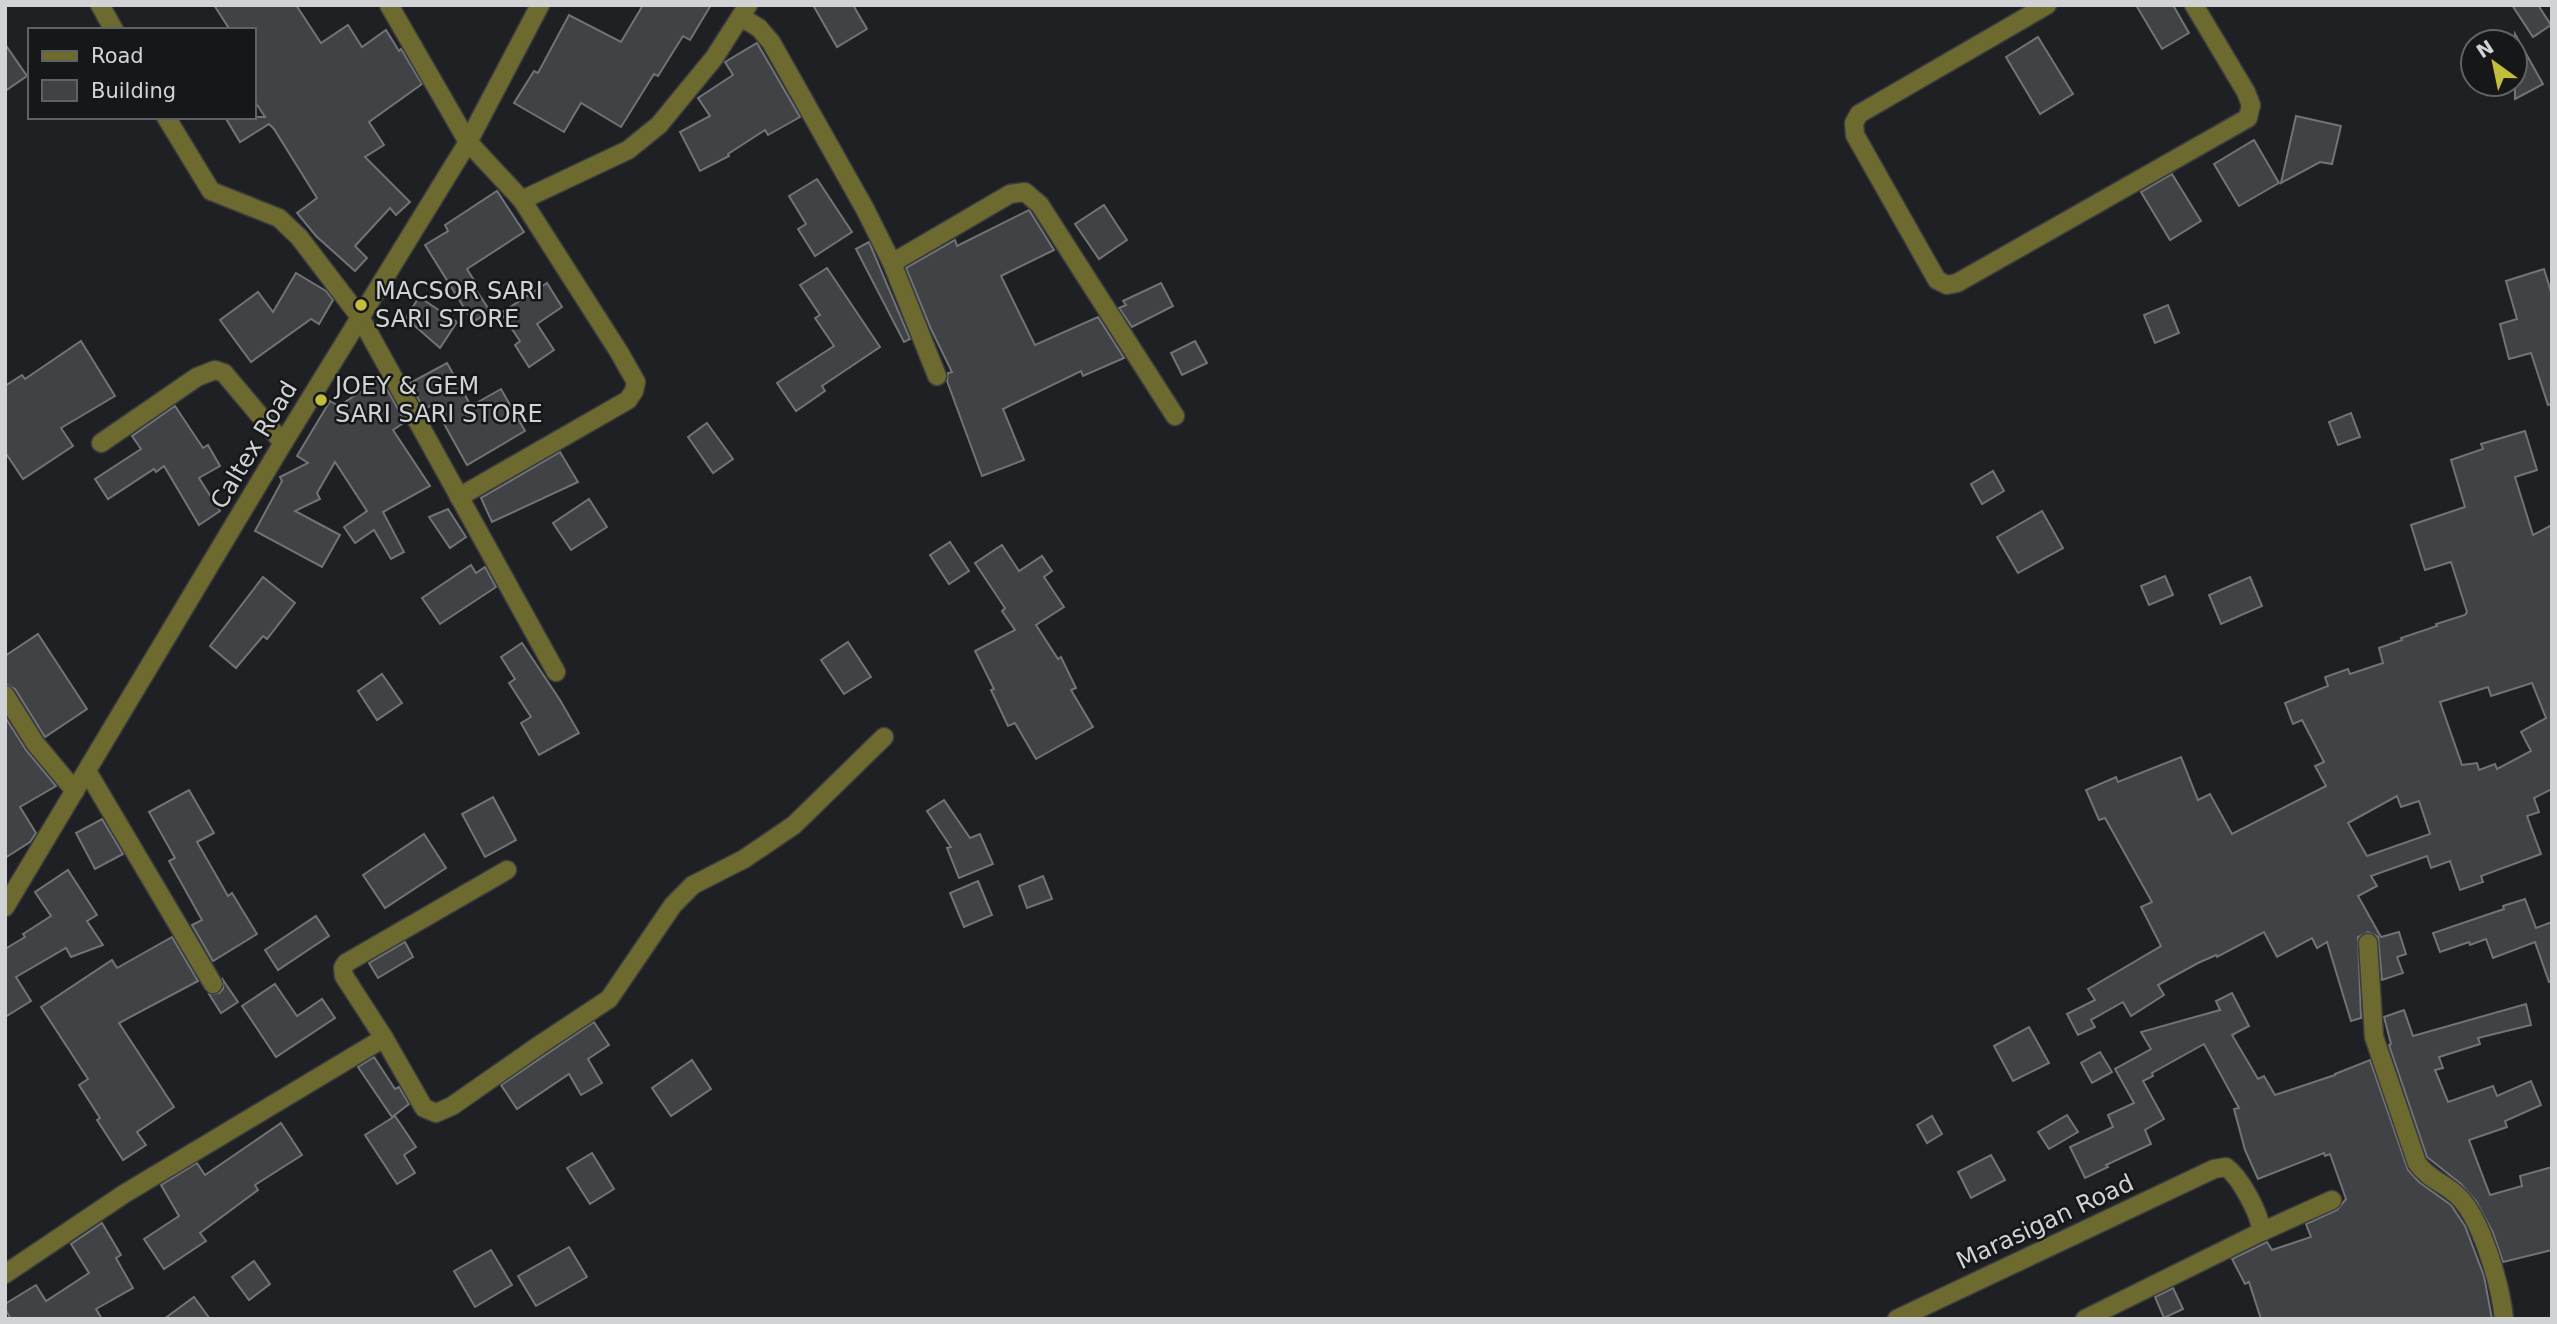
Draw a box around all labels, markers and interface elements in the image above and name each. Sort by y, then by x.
legend [28,28,256,119]
north arrow [2459,28,2529,98]
text: N [2472,35,2497,62]
text: Road [91,44,144,68]
text: Building [91,79,176,103]
place label: MACSOR SARI SARI STORE [375,277,543,333]
marker: MACSOR SARI SARI STORE [353,297,369,313]
place label: JOEY & GEM SARI SARI STORE [333,372,543,428]
street label: Caltex Road [205,376,303,514]
marker: JOEY & GEM SARI SARI STORE [313,392,329,408]
street label: Marasigan Road [1952,1169,2138,1275]

